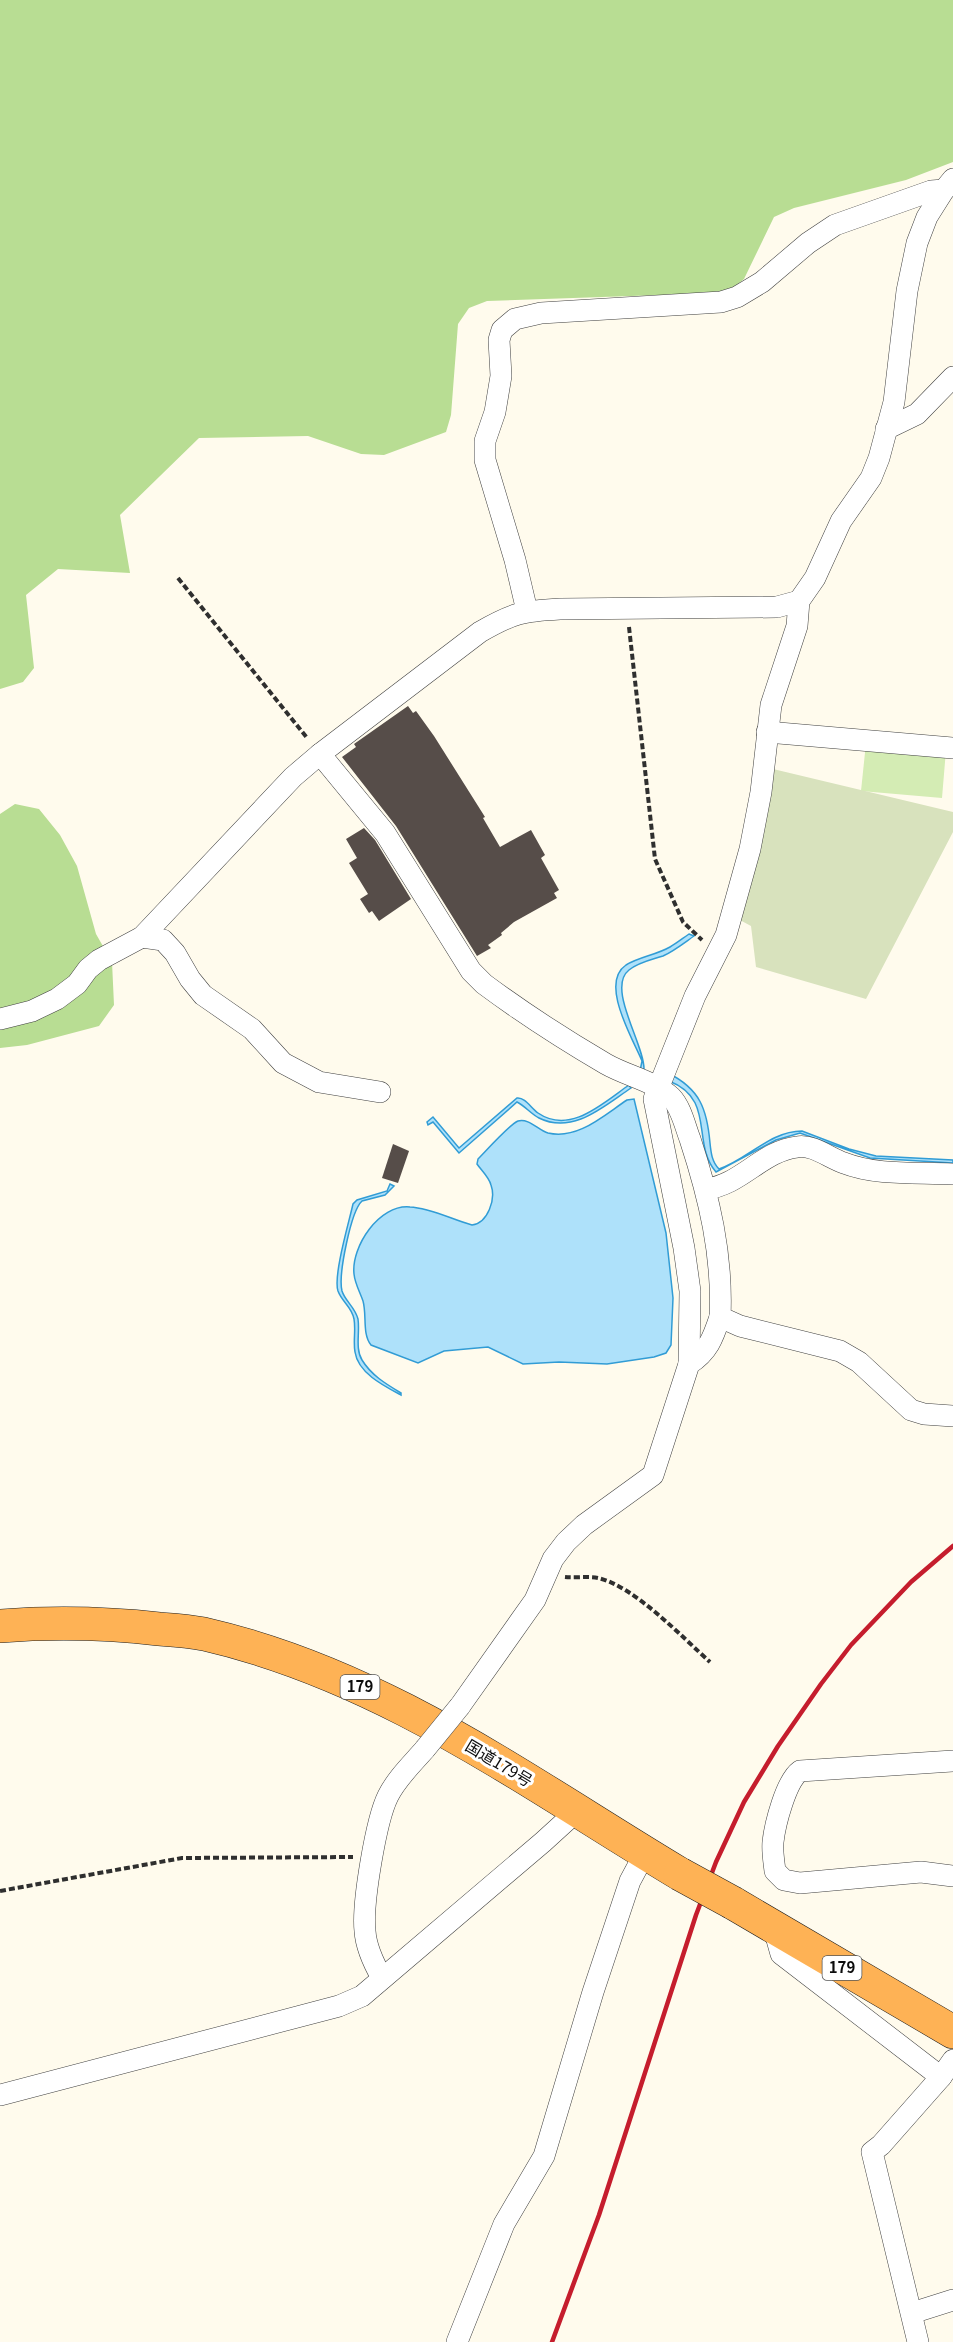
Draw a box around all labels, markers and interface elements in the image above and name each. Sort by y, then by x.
road number: 179 [340,1675,380,1699]
street label: 国道179号 [461,1733,538,1792]
road number: 179 [822,1956,862,1980]

